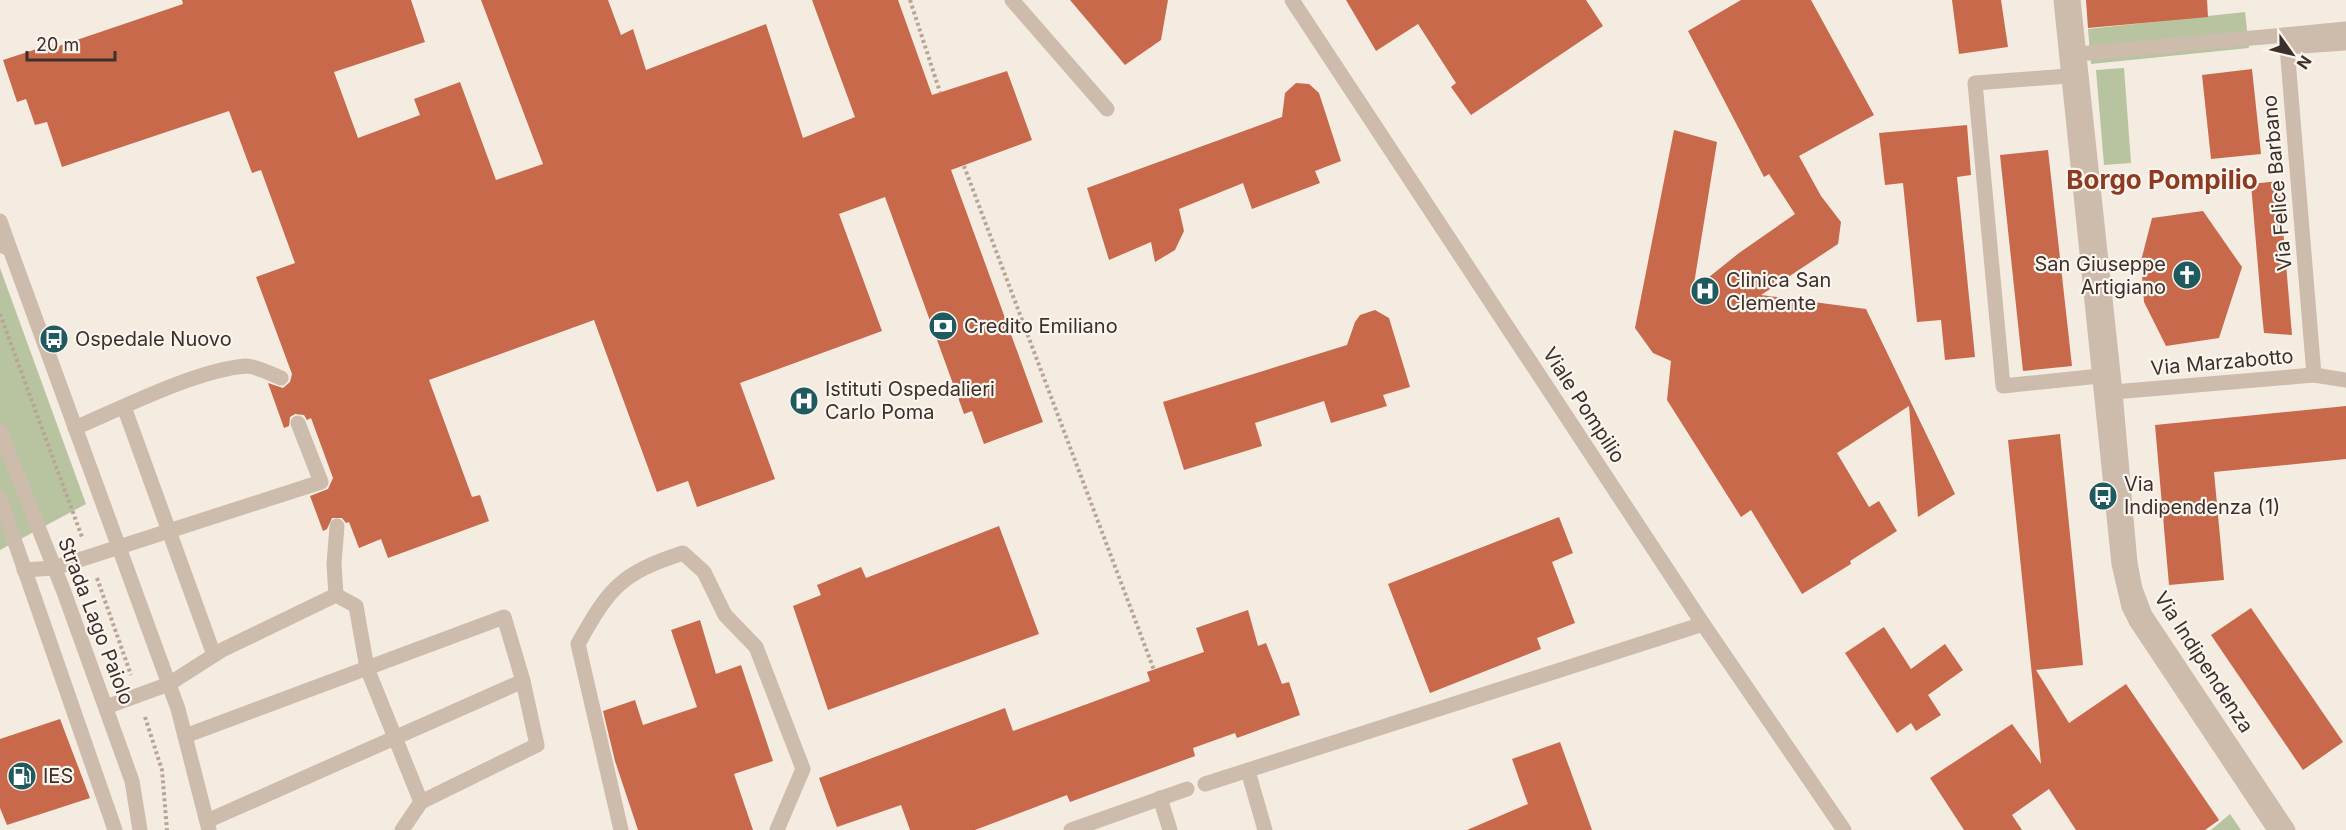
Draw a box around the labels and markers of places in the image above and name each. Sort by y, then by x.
place label: San Giuseppe Artigiano [2035,252,2166,299]
church icon: San Giuseppe Artigiano [2171,259,2203,291]
place label: Clinica San Clemente [1726,268,1831,315]
hospital icon: Clinica San Clemente [1689,275,1721,307]
bank icon: Credito Emiliano [927,310,959,342]
place label: Credito Emiliano [964,314,1118,338]
bus stop icon: Ospedale Nuovo [38,323,70,355]
place label: Ospedale Nuovo [75,327,232,351]
place label: Istituti Ospedalieri Carlo Poma [825,377,995,424]
hospital icon: Istituti Ospedalieri Carlo Poma [788,385,820,417]
place label: Via Indipendenza (1) [2124,472,2280,519]
bus stop icon: Via Indipendenza (1) [2087,480,2119,512]
fuel station icon: IES [6,760,38,792]
place label: IES [43,764,73,788]

